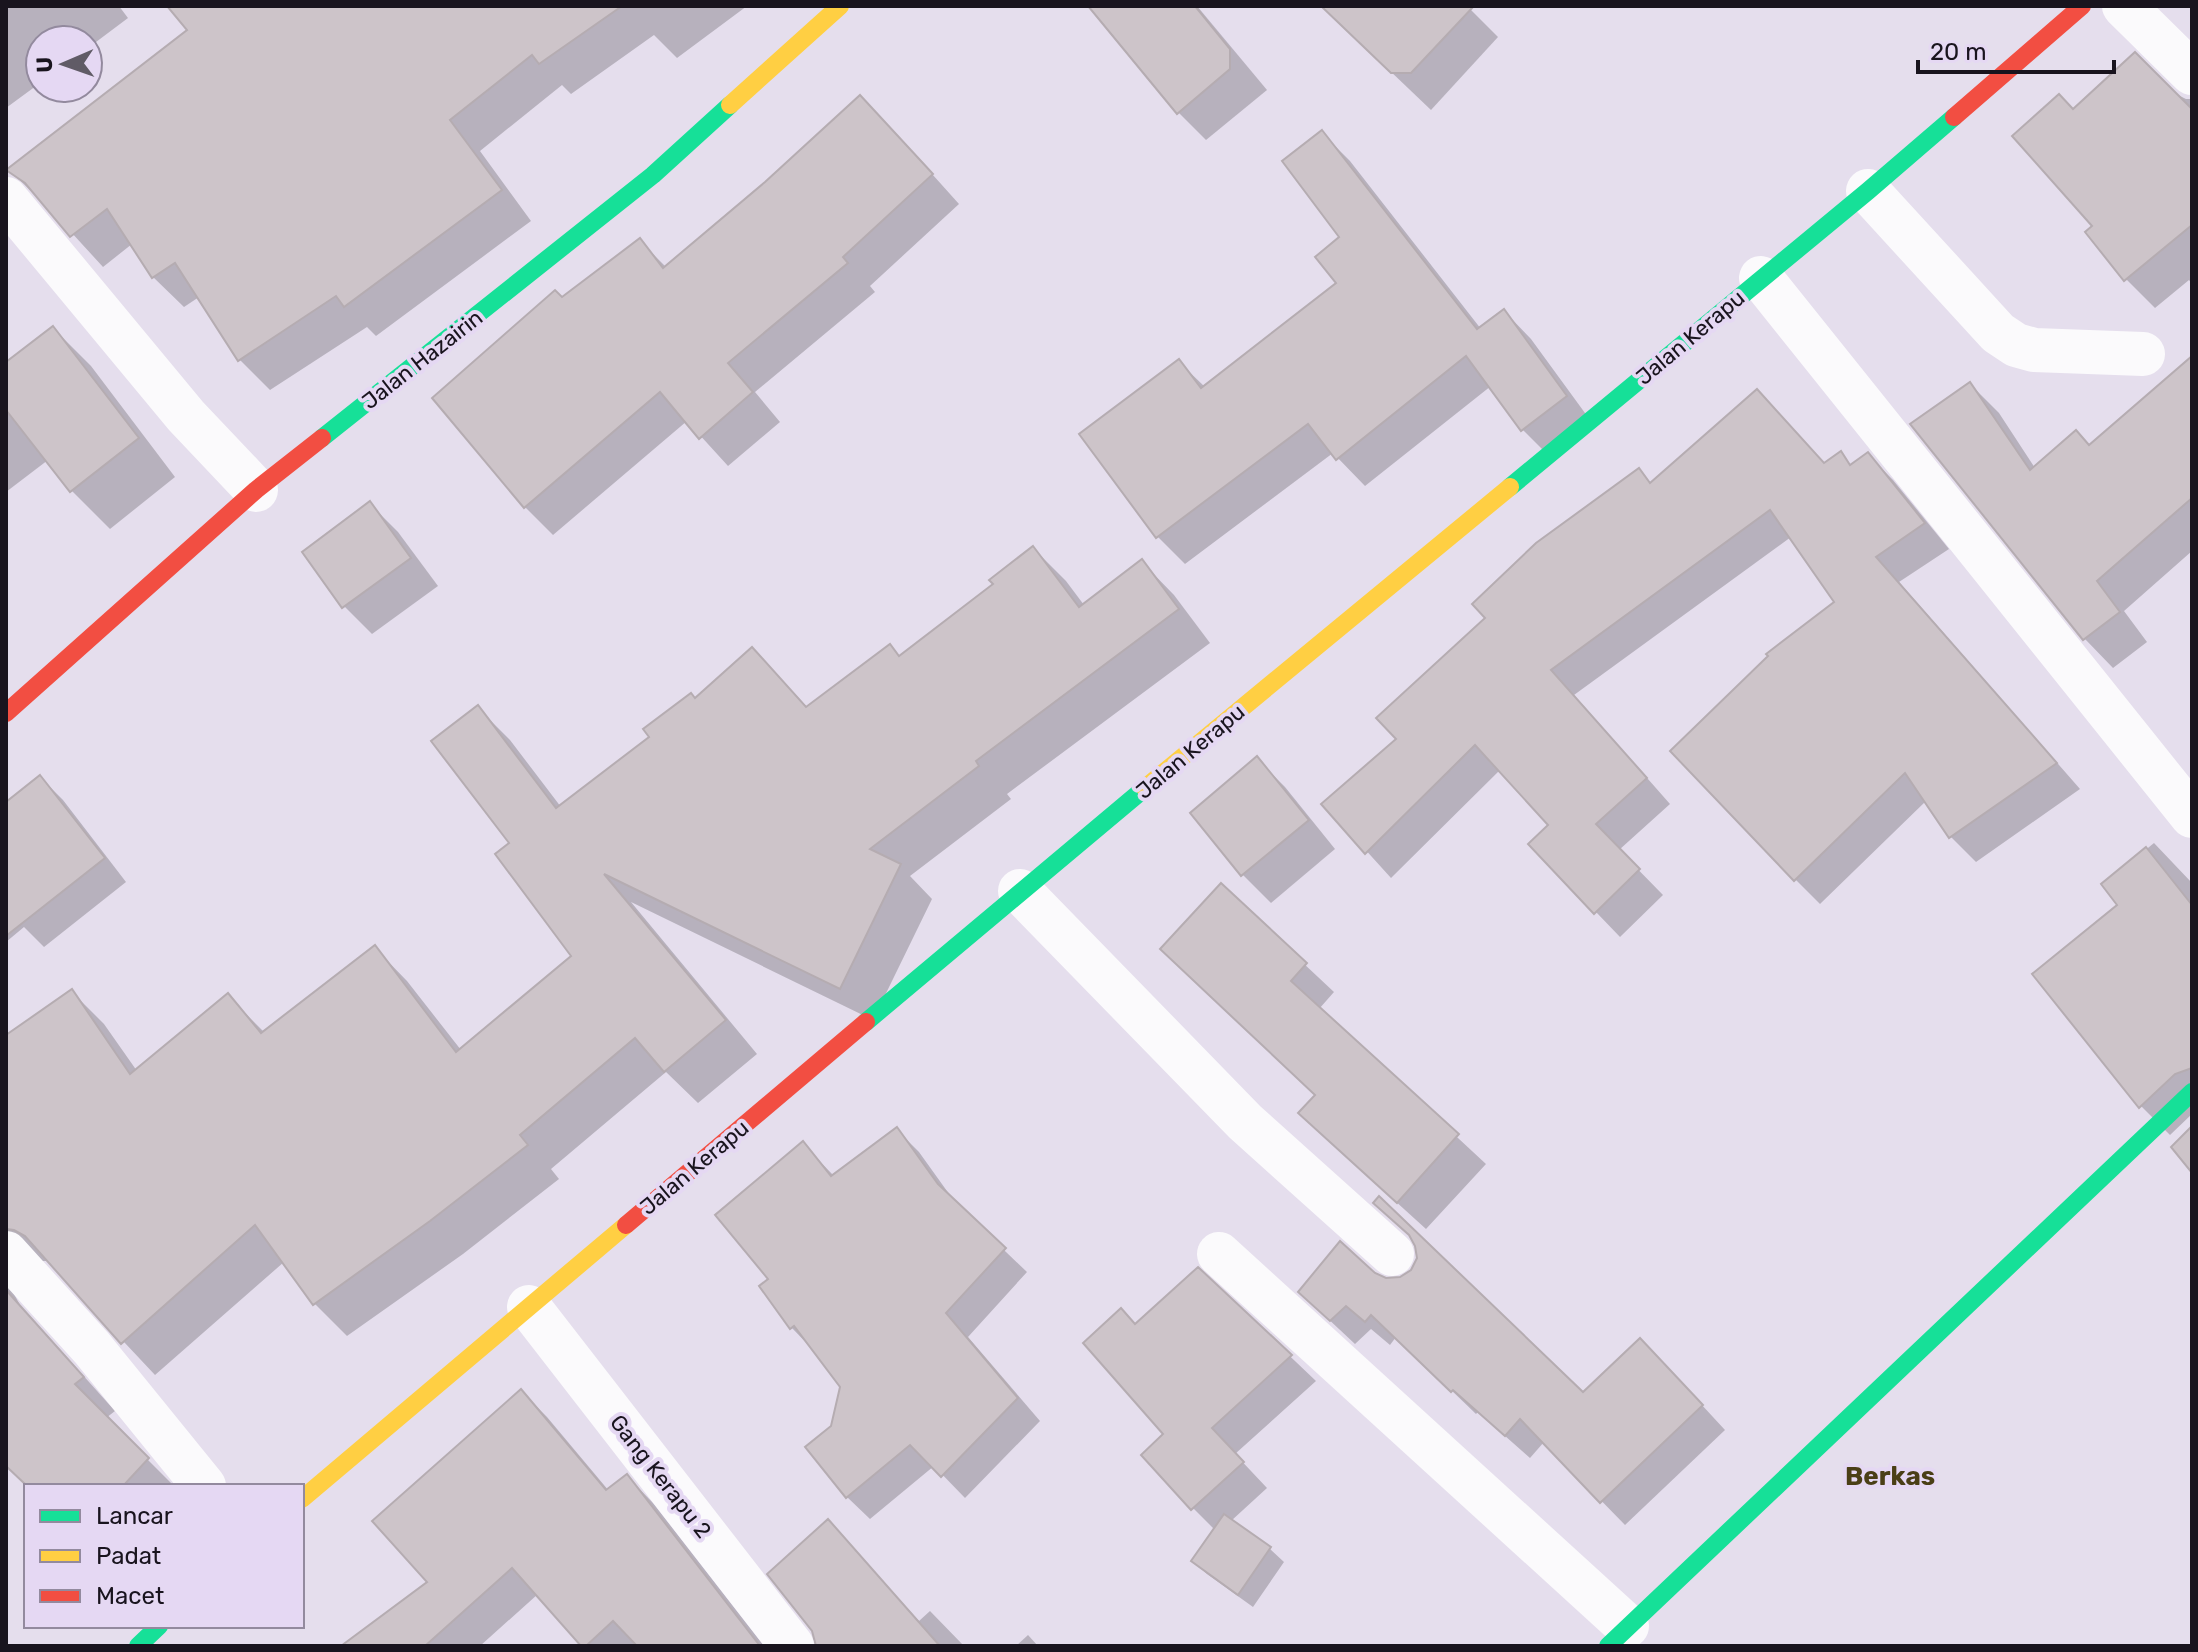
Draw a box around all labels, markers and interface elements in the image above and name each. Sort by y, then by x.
north arrow [24,24,104,104]
scale bar [1918,24,2114,74]
text: 20 m [1930,38,1987,66]
text: U [31,56,58,73]
street label: Jalan Kerapu [1630,284,1750,391]
street label: Jalan Hazairin [357,304,488,415]
street label: Jalan Kerapu [1130,698,1250,805]
street label: Jalan Kerapu [634,1114,754,1221]
street label: Gang Kerapu 2 [604,1409,717,1543]
district label: Berkas [1845,1461,1935,1492]
legend [24,1484,304,1628]
text: Lancar [96,1502,173,1530]
text: Padat [96,1542,161,1570]
text: Macet [96,1582,164,1610]

